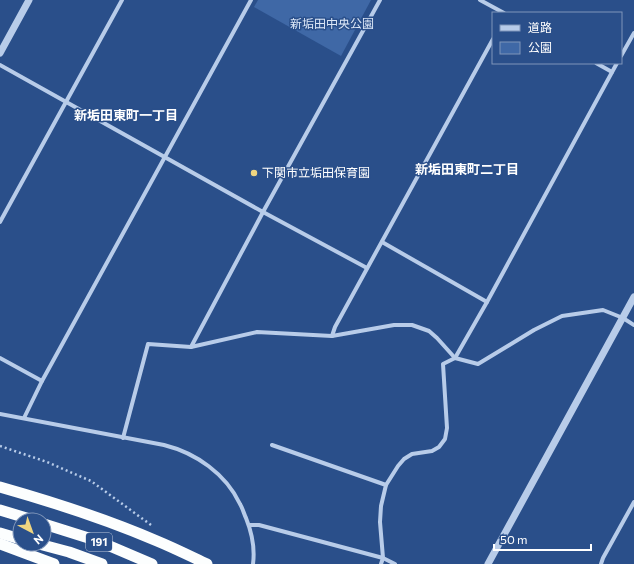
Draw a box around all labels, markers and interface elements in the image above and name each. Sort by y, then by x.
legend [492,12,622,64]
park label: 新垢田中央公園 [290,16,374,30]
text: 道路 [528,20,552,34]
text: 公園 [528,40,552,54]
district label: 新垢田東町一丁目 [74,107,178,123]
district label: 新垢田東町二丁目 [415,161,519,177]
place label: 下関市立垢田保育園 [262,165,370,179]
marker: 下関市立垢田保育園 [249,168,259,178]
north arrow [12,512,52,552]
scale bar [494,526,591,552]
text: N [32,532,46,548]
text: 50 m [500,532,528,546]
road number: 191 [86,533,112,551]

